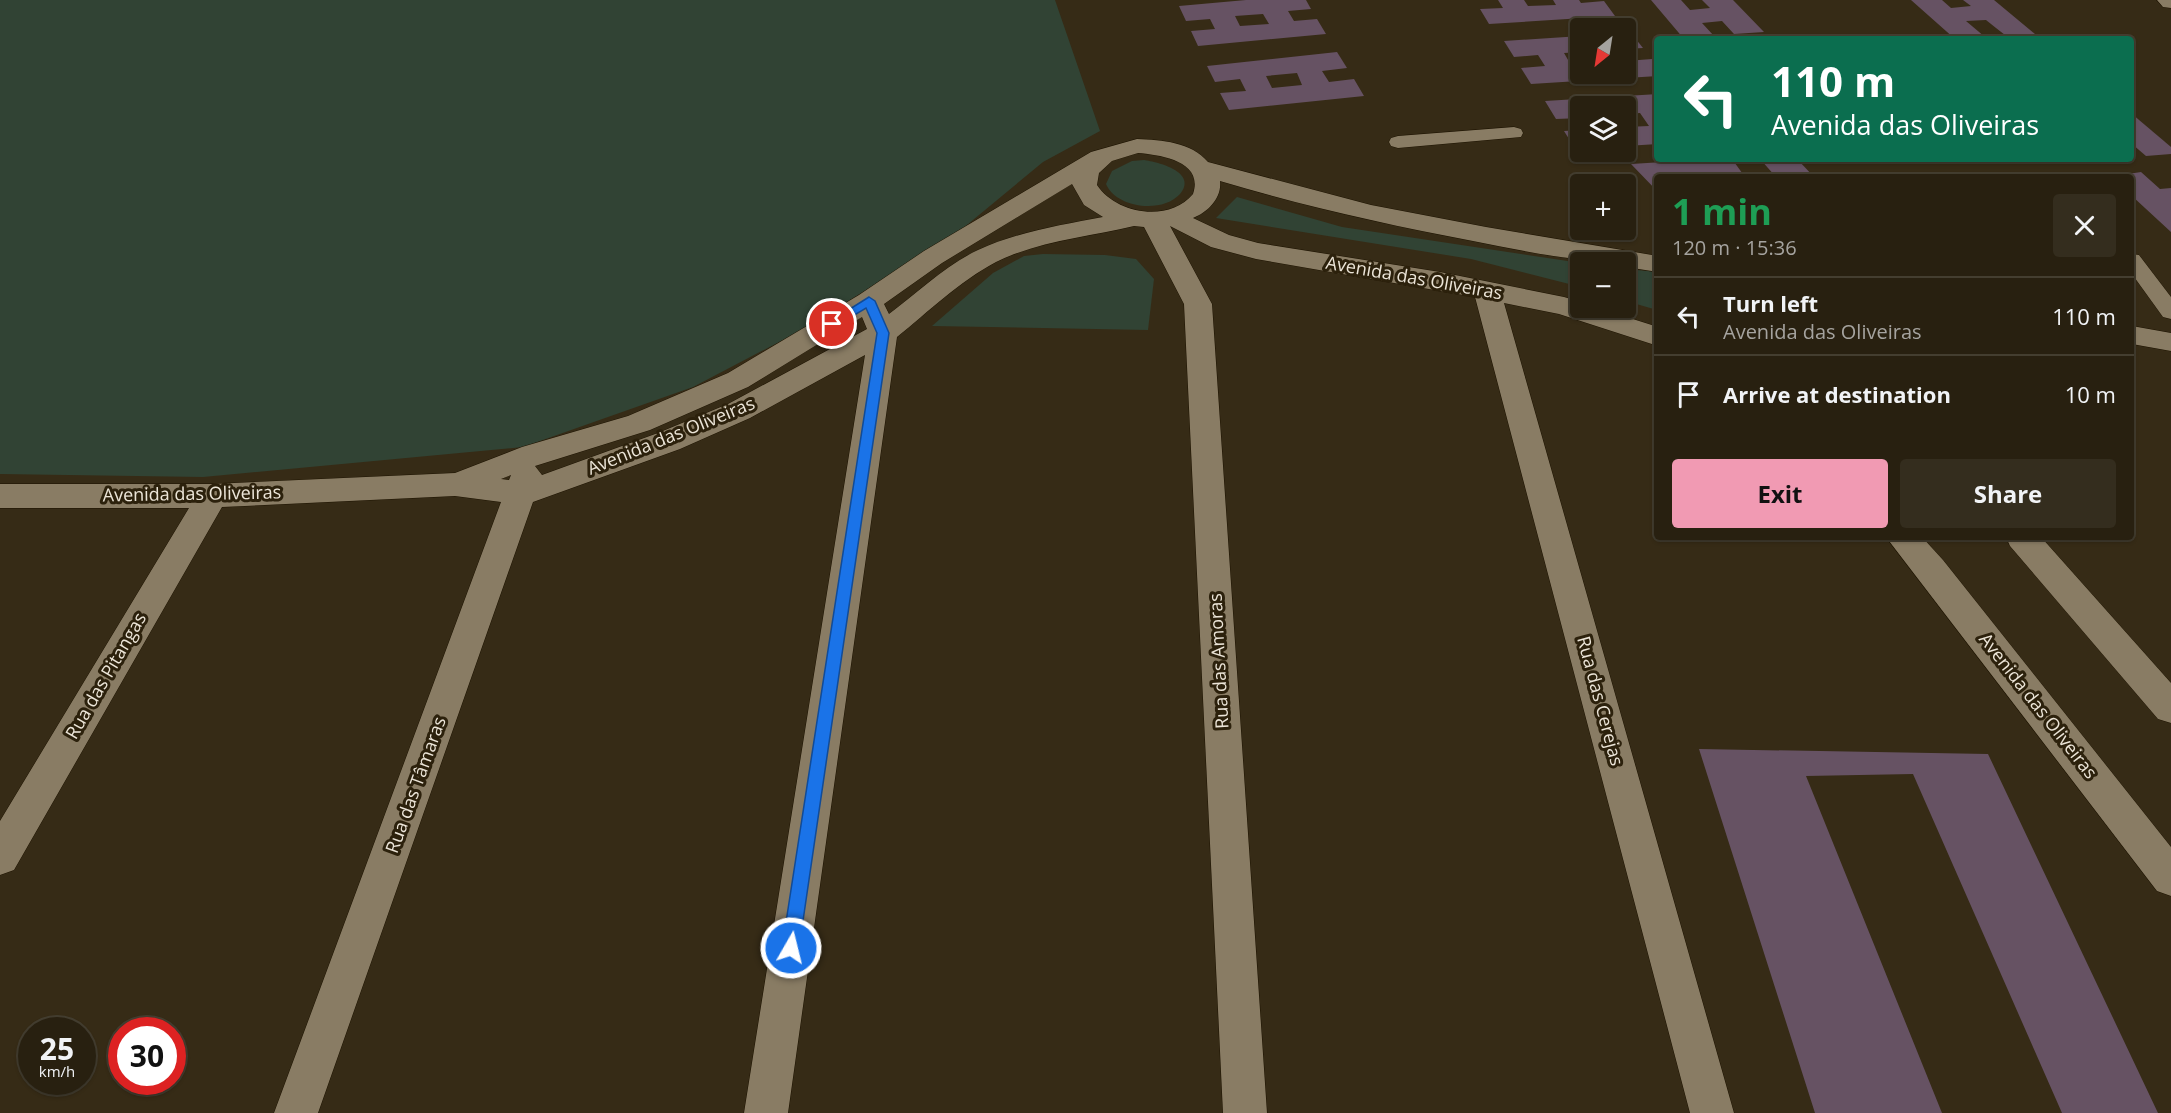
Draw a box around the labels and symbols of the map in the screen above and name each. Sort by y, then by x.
north arrow [1570,18,1636,84]
street label: Avenida das Oliveiras [1324,250,1504,304]
pin [806,298,857,349]
street label: Avenida das Oliveiras [583,390,758,480]
street label: Avenida das Oliveiras [102,479,282,507]
street label: Rua das Amoras [1202,593,1234,730]
street label: Rua das Pitangas [59,608,151,743]
street label: Avenida das Oliveiras [1974,628,2103,783]
street label: Rua das Cerejas [1572,633,1630,768]
street label: Rua das Tâmaras [379,713,451,856]
position arrow [759,916,823,980]
speed limit sign: 30 [108,1017,186,1095]

